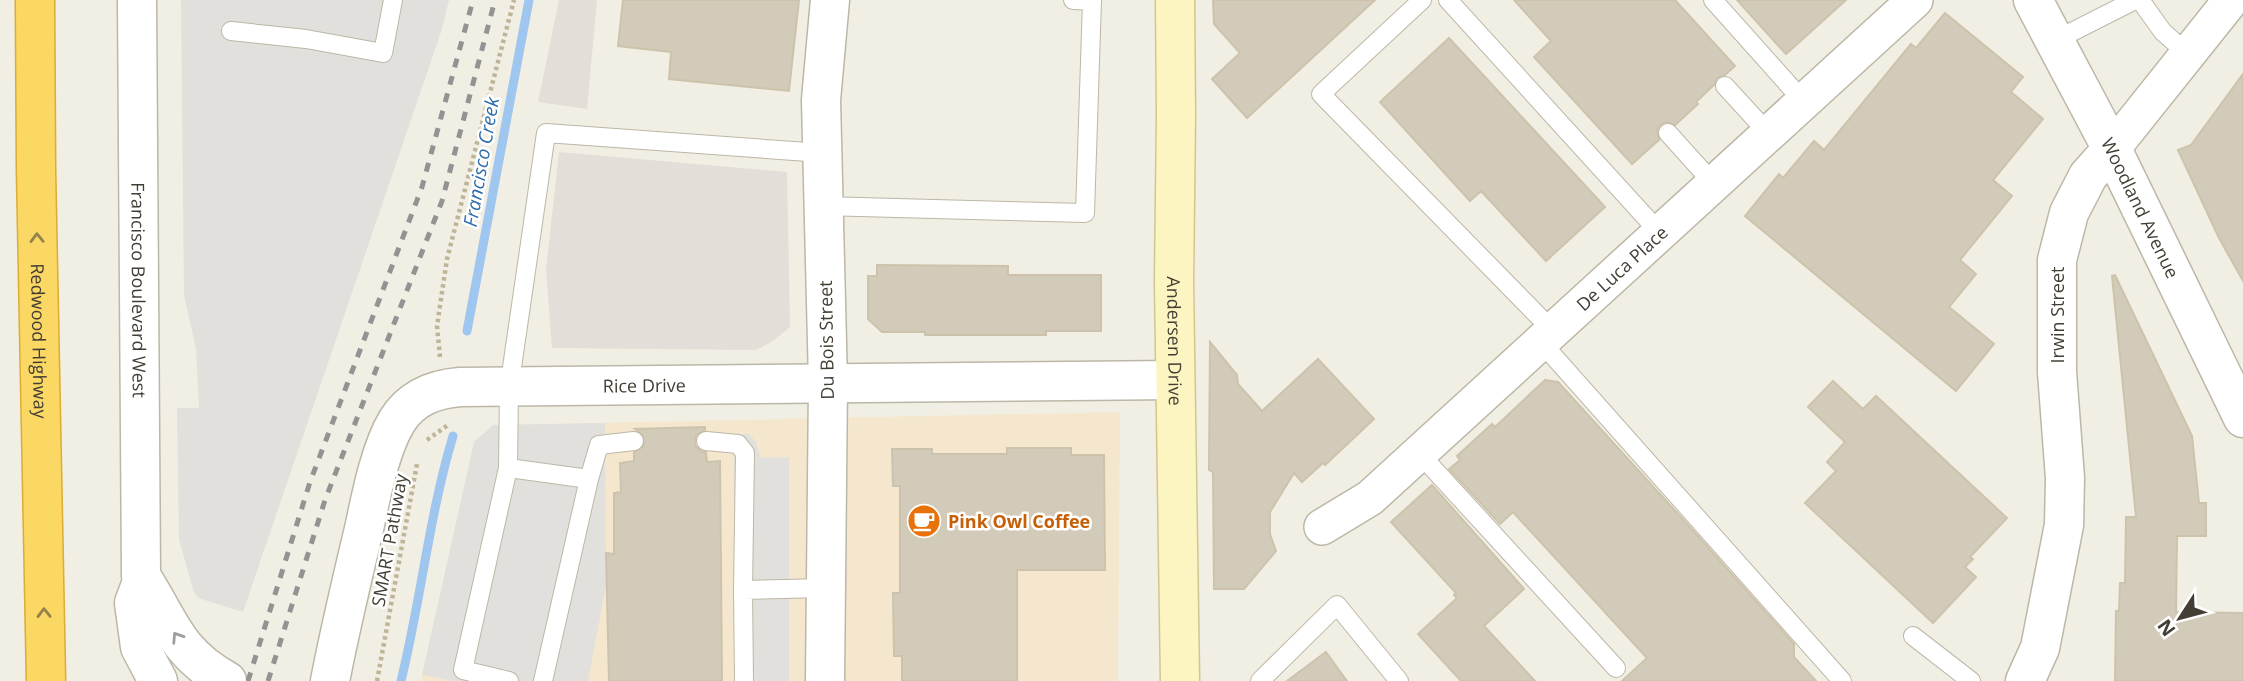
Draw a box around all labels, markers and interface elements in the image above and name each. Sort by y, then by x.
water label: Francisco Creek [457,95,505,229]
street label: Woodland Avenue [2096,133,2185,282]
street label: Francisco Boulevard West [126,182,152,398]
street label: De Luca Place [1571,220,1672,316]
one-way arrow [29,233,45,243]
street label: Redwood Highway [26,263,53,420]
street label: Irwin Street [2045,267,2069,363]
street label: Andersen Drive [1162,276,1188,406]
street label: Du Bois Street [813,280,839,400]
street label: Rice Drive [603,373,686,398]
street label: SMART Pathway [366,471,413,608]
cafe icon: Pink Owl Coffee [905,502,943,540]
place label: Pink Owl Coffee [948,509,1090,533]
north arrow [2145,583,2215,653]
one-way arrow [37,607,52,618]
text: N [2151,614,2181,642]
one-way arrow [172,632,185,645]

